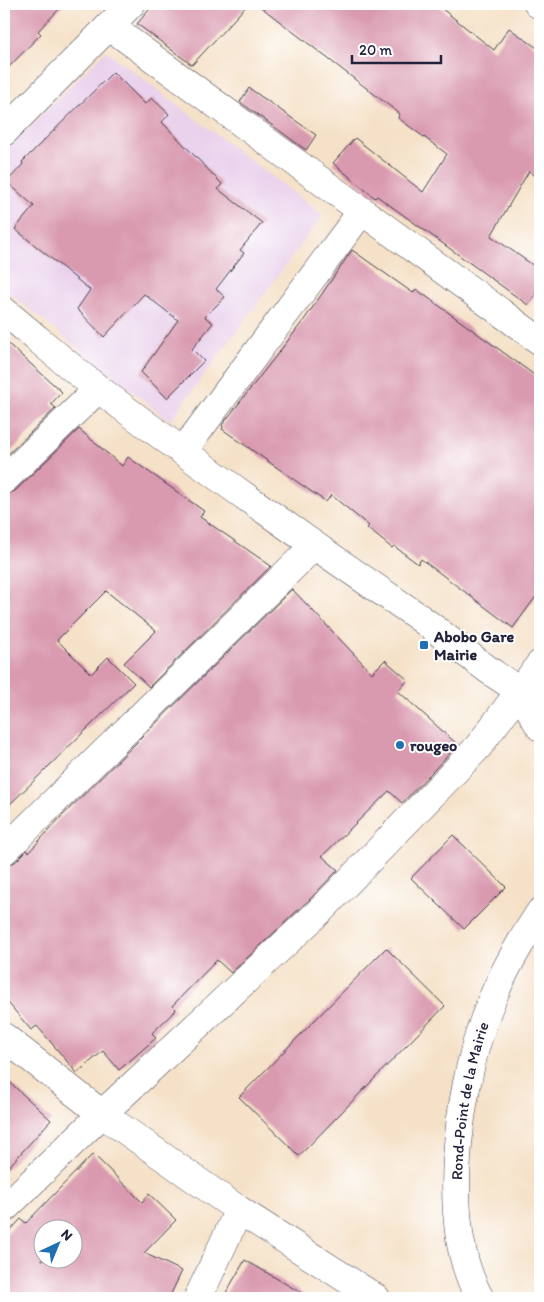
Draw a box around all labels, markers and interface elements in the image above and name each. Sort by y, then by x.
scale bar [352,32,440,64]
text: 20 m [359,41,393,59]
place label: Abobo Gare Mairie [433,627,514,664]
marker: Abobo Gare Mairie [418,639,430,651]
place label: rougeo [410,736,457,756]
marker: rougeo [394,739,406,751]
street label: Rond-Point de la Mairie [447,1019,492,1180]
north arrow [32,1220,82,1270]
text: N [57,1226,76,1244]

